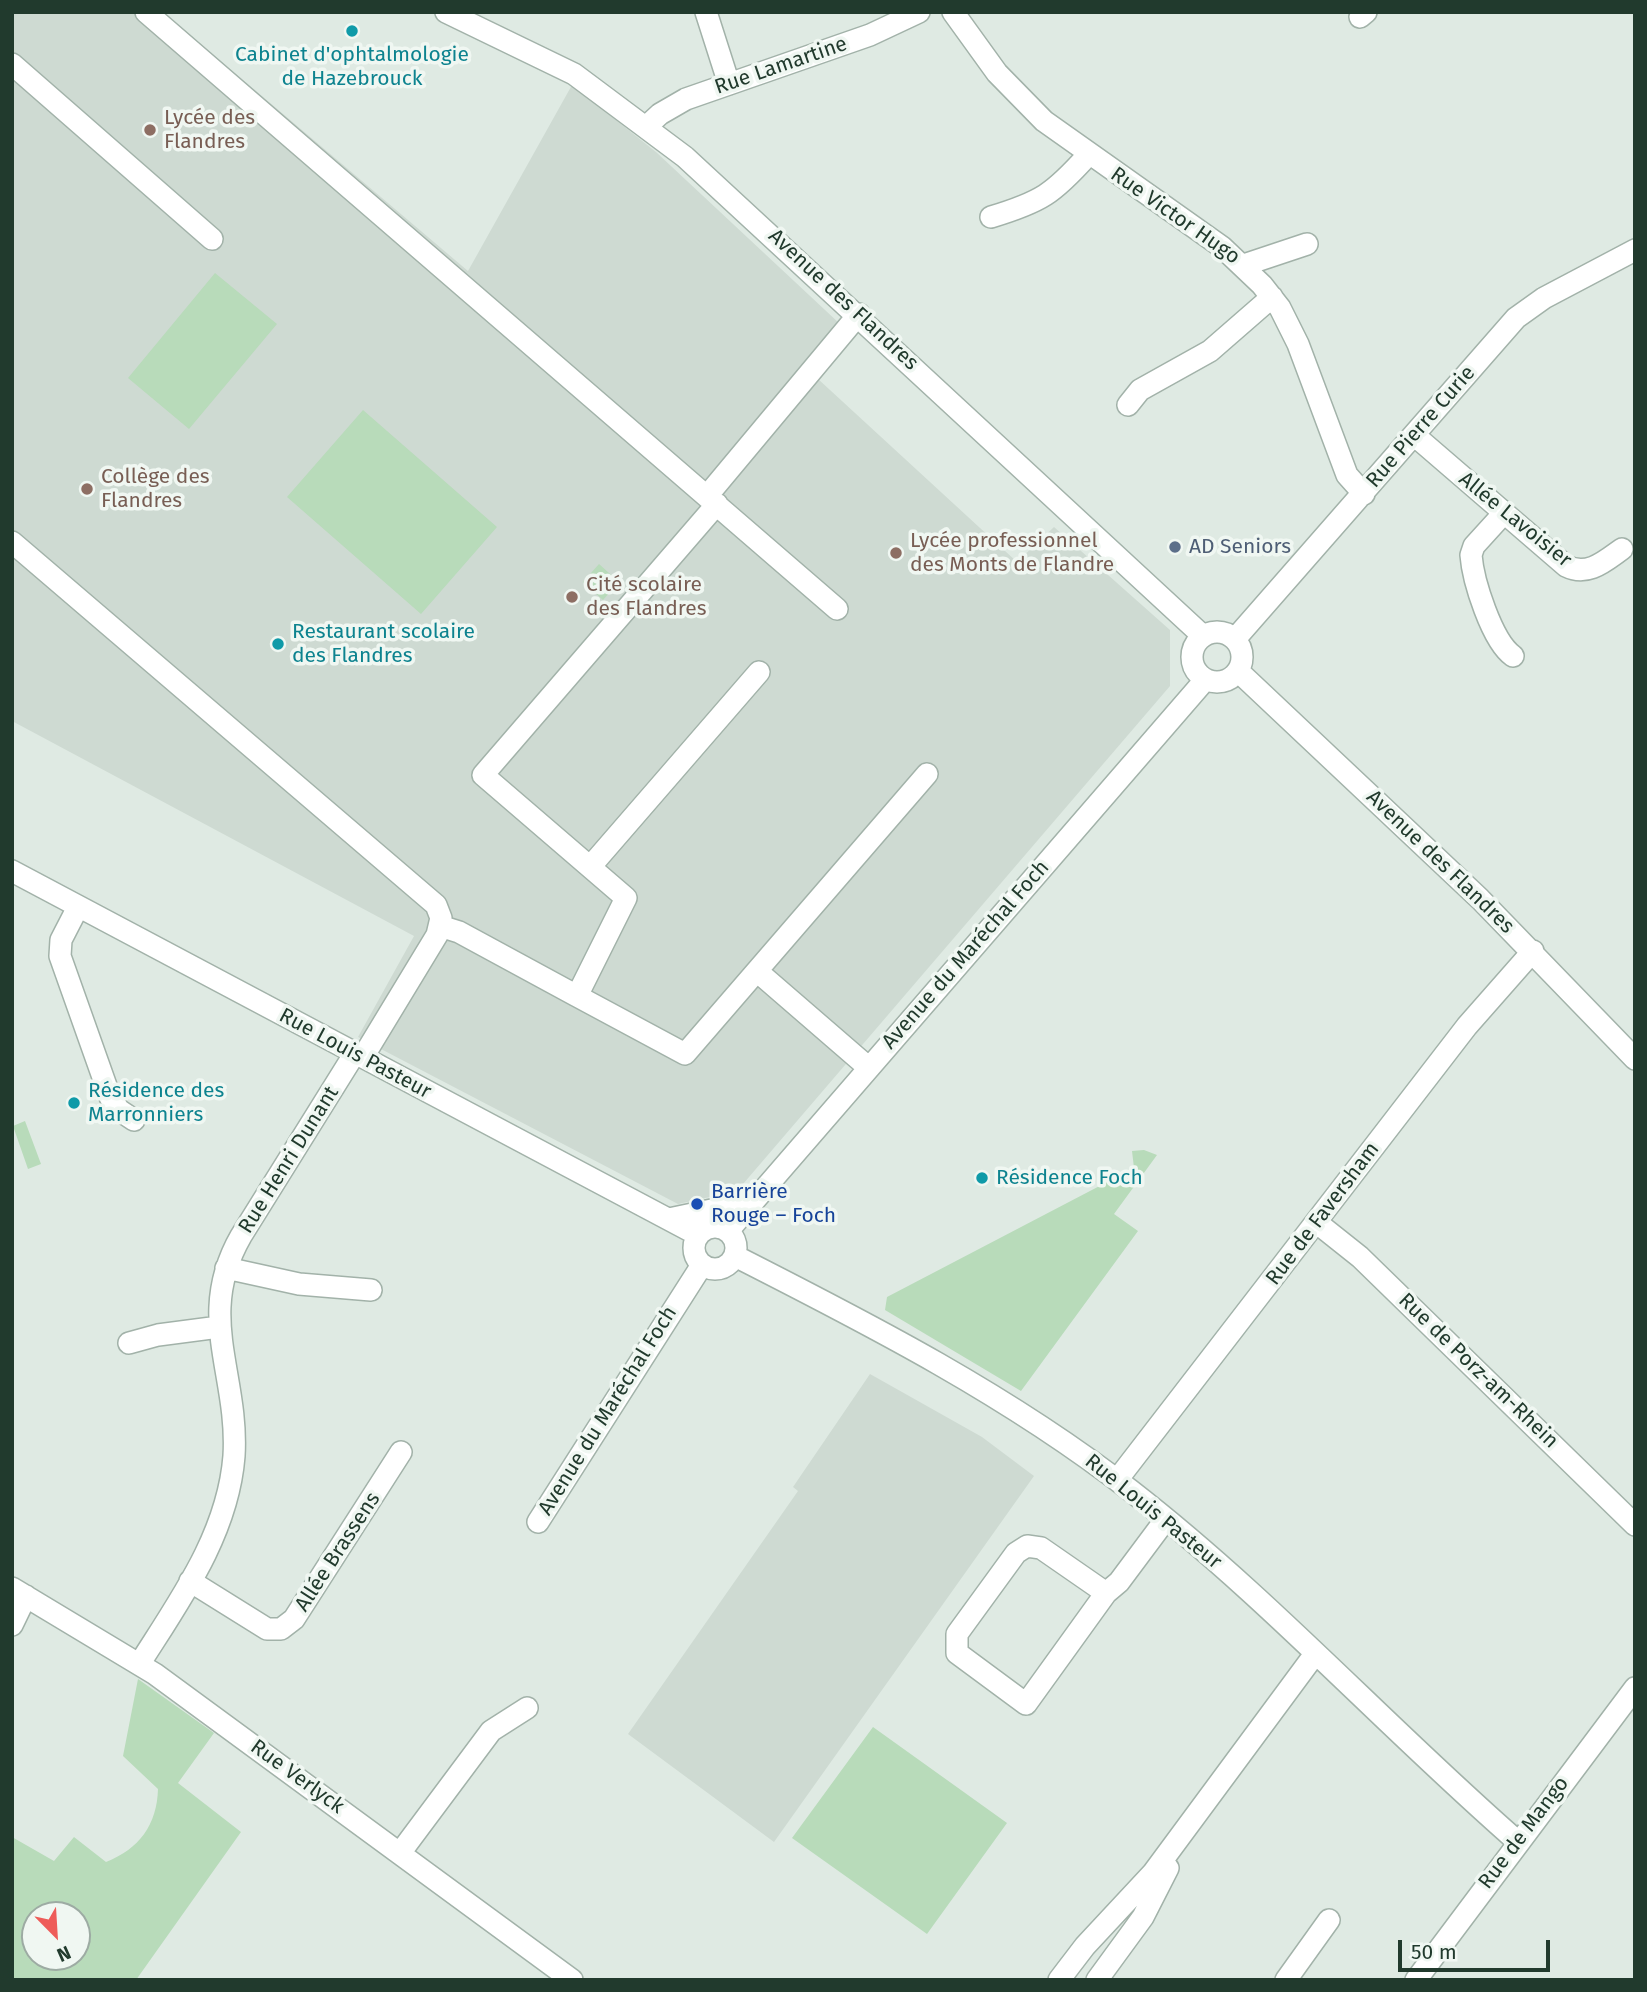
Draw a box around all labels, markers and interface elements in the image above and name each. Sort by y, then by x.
marker: Cabinet d'ophtalmologie de Hazebrouck [344,23,360,39]
street label: Rue Lamartine [711,32,851,100]
place label: Cabinet d'ophtalmologie de Hazebrouck [235,42,469,92]
place label: Lycée des Flandres [164,105,255,155]
marker: Lycée des Flandres [142,122,158,138]
street label: Rue Victor Hugo [1105,162,1245,270]
street label: Avenue des Flandres [763,224,923,376]
street label: Rue Pierre Curie [1361,361,1481,493]
place label: Collège des Flandres [101,464,210,514]
street label: Allée Lavoisier [1454,467,1576,573]
marker: Collège des Flandres [79,481,95,497]
place label: Lycée professionnel des Monts de Flandre [910,528,1114,578]
place label: AD Seniors [1189,534,1291,560]
marker: AD Seniors [1167,539,1183,555]
marker: Lycée professionnel des Monts de Flandre [888,545,904,561]
place label: Cité scolaire des Flandres [586,572,707,622]
marker: Cité scolaire des Flandres [564,589,580,605]
place label: Restaurant scolaire des Flandres [292,619,475,669]
marker: Restaurant scolaire des Flandres [270,636,286,652]
street label: Avenue des Flandres [1361,785,1519,939]
street label: Avenue du Maréchal Foch [877,856,1055,1054]
street label: Rue Louis Pasteur [275,1003,435,1105]
place label: Résidence des Marronniers [88,1078,224,1128]
street label: Rue Henri Dunant [234,1082,344,1238]
marker: Résidence des Marronniers [66,1095,82,1111]
street label: Rue de Faversham [1261,1137,1385,1291]
place label: Résidence Foch [996,1165,1143,1191]
marker: Résidence Foch [974,1170,990,1186]
place label: Barrière Rouge – Foch [711,1179,836,1229]
marker: Barrière Rouge – Foch [689,1196,705,1212]
street label: Rue de Porz-am-Rhein [1393,1288,1563,1454]
street label: Avenue du Maréchal Foch [533,1302,683,1520]
street label: Rue Louis Pasteur [1079,1449,1227,1575]
street label: Allée Brassens [290,1488,386,1616]
street label: Rue Verlyck [245,1735,349,1819]
street label: Rue de Mango [1473,1772,1575,1894]
north arrow [21,1901,91,1971]
scale bar [1402,1926,1554,1970]
text: 50 m [1411,1939,1457,1965]
text: N [54,1941,74,1967]

